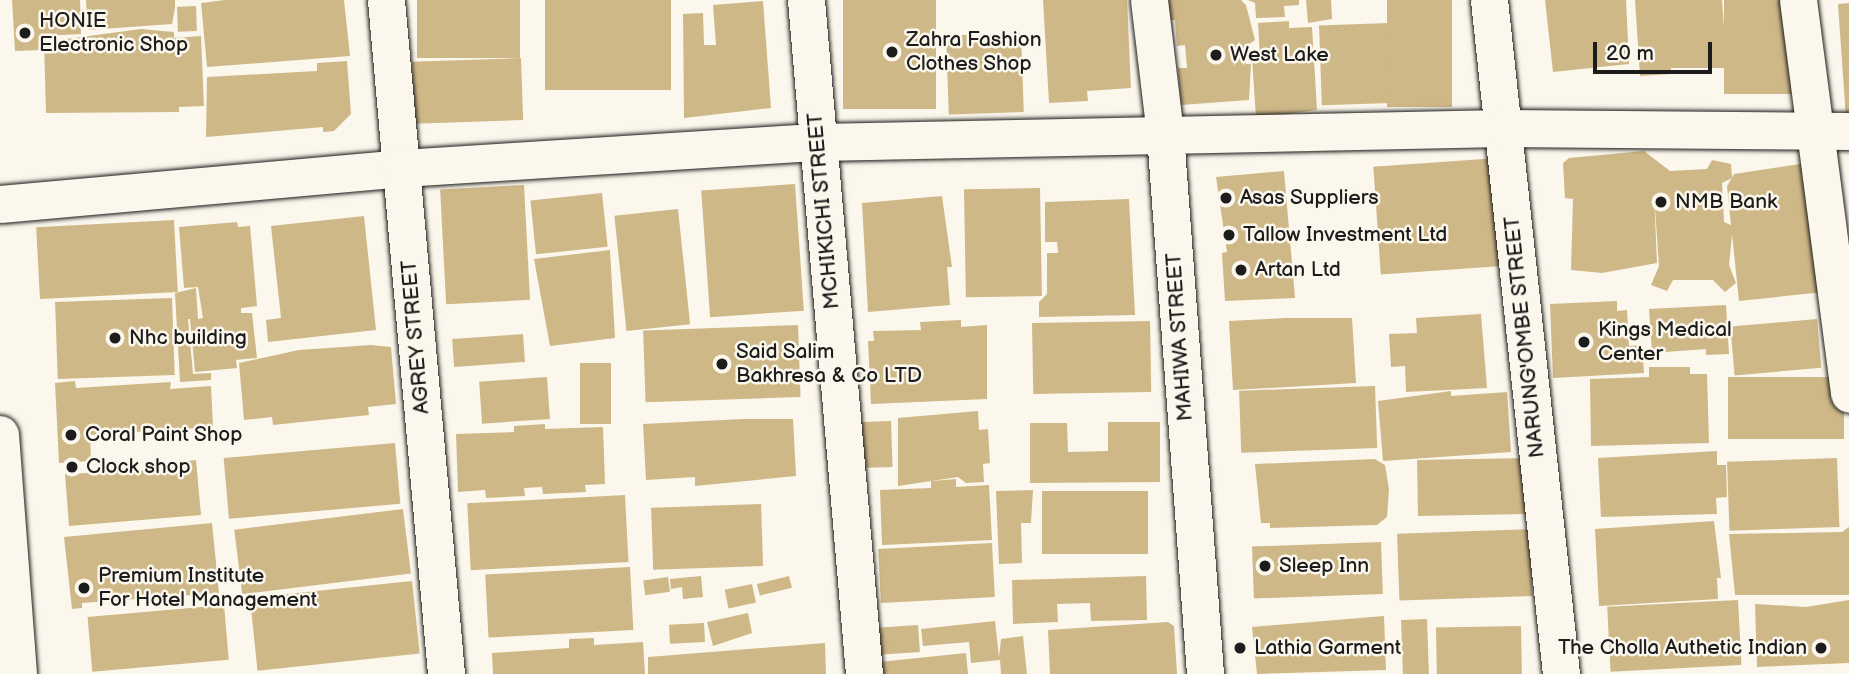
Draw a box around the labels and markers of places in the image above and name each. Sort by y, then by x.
place label: HONIE Electronic Shop [39,8,189,58]
marker: HONIE Electronic Shop [17,25,33,41]
place label: Zahra Fashion Clothes Shop [906,27,1042,77]
place label: West Lake [1230,42,1329,68]
marker: Zahra Fashion Clothes Shop [884,44,900,60]
marker: West Lake [1208,47,1224,63]
place label: Asas Suppliers [1240,185,1379,211]
place label: NMB Bank [1675,189,1777,215]
marker: Asas Suppliers [1218,190,1234,206]
marker: NMB Bank [1653,194,1669,210]
place label: Tallow Investment Ltd [1243,222,1447,248]
marker: Tallow Investment Ltd [1221,227,1237,243]
place label: Artan Ltd [1255,257,1341,283]
marker: Artan Ltd [1233,262,1249,278]
place label: Kings Medical Center [1598,317,1732,367]
place label: Nhc building [129,325,247,351]
marker: Nhc building [107,330,123,346]
marker: Kings Medical Center [1576,334,1592,350]
place label: Said Salim Bakhresa & Co LTD [736,339,922,389]
marker: Said Salim Bakhresa & Co LTD [714,356,730,372]
place label: Coral Paint Shop [85,422,243,448]
marker: Coral Paint Shop [63,427,79,443]
place label: Clock shop [86,454,191,480]
marker: Clock shop [64,459,80,475]
place label: Sleep Inn [1279,553,1369,579]
marker: Sleep Inn [1257,558,1273,574]
place label: Premium Institute For Hotel Management [98,563,317,613]
marker: Premium Institute For Hotel Management [76,580,92,596]
place label: Lathia Garment [1254,635,1401,661]
place label: The Cholla Authetic Indian [1558,635,1807,661]
marker: Lathia Garment [1232,640,1248,656]
marker: The Cholla Authetic Indian [1813,640,1829,656]

